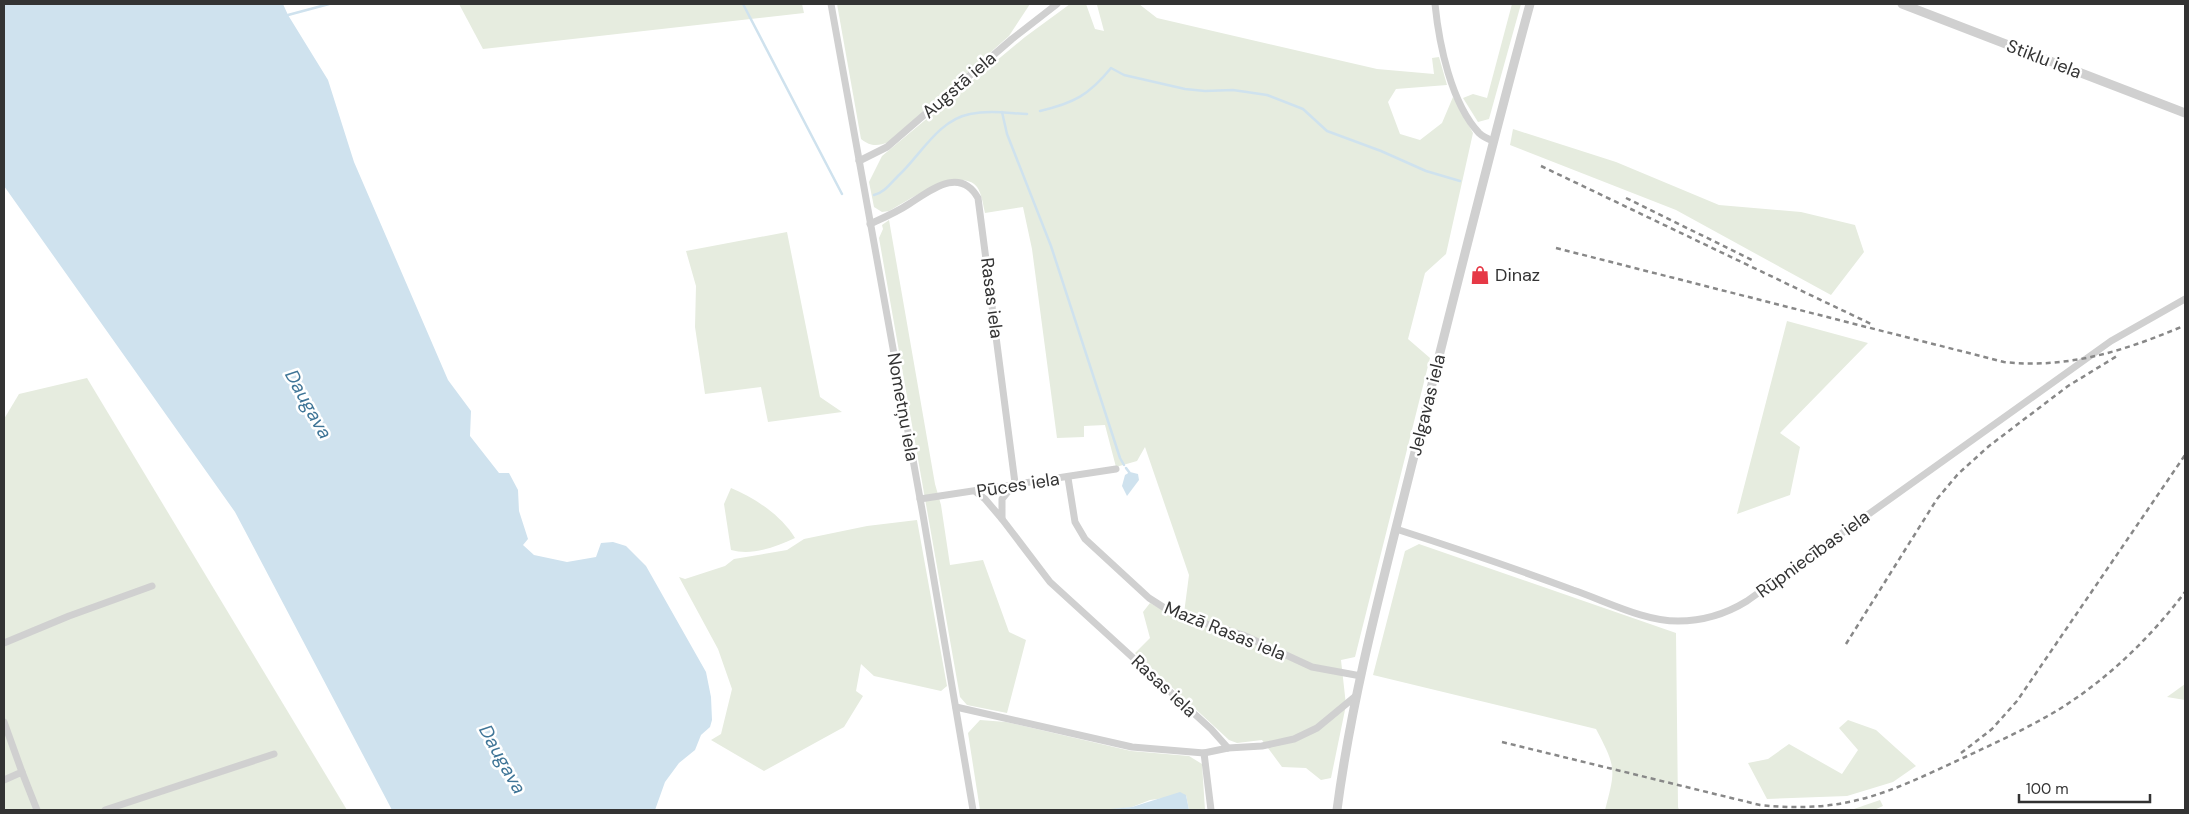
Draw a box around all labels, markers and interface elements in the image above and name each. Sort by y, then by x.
street label: Stiklu iela [2003,34,2085,84]
street label: Augstā iela [917,46,1001,124]
street label: Rasas iela [975,256,1009,340]
place label: Dinaz [1495,263,1540,287]
shop icon: Dinaz [1469,264,1491,286]
street label: Nometņu iela [882,351,924,463]
street label: Jelgavas iela [1403,352,1451,458]
water label: Daugava [279,365,338,443]
street label: Pūces iela [975,467,1061,503]
street label: Rūpniecības iela [1751,505,1875,603]
street label: Mazā Rasas iela [1161,596,1289,666]
street label: Rasas iela [1126,650,1202,722]
water label: Daugava [473,720,532,798]
scale bar [2019,772,2150,804]
text: 100 m [2026,779,2069,799]

